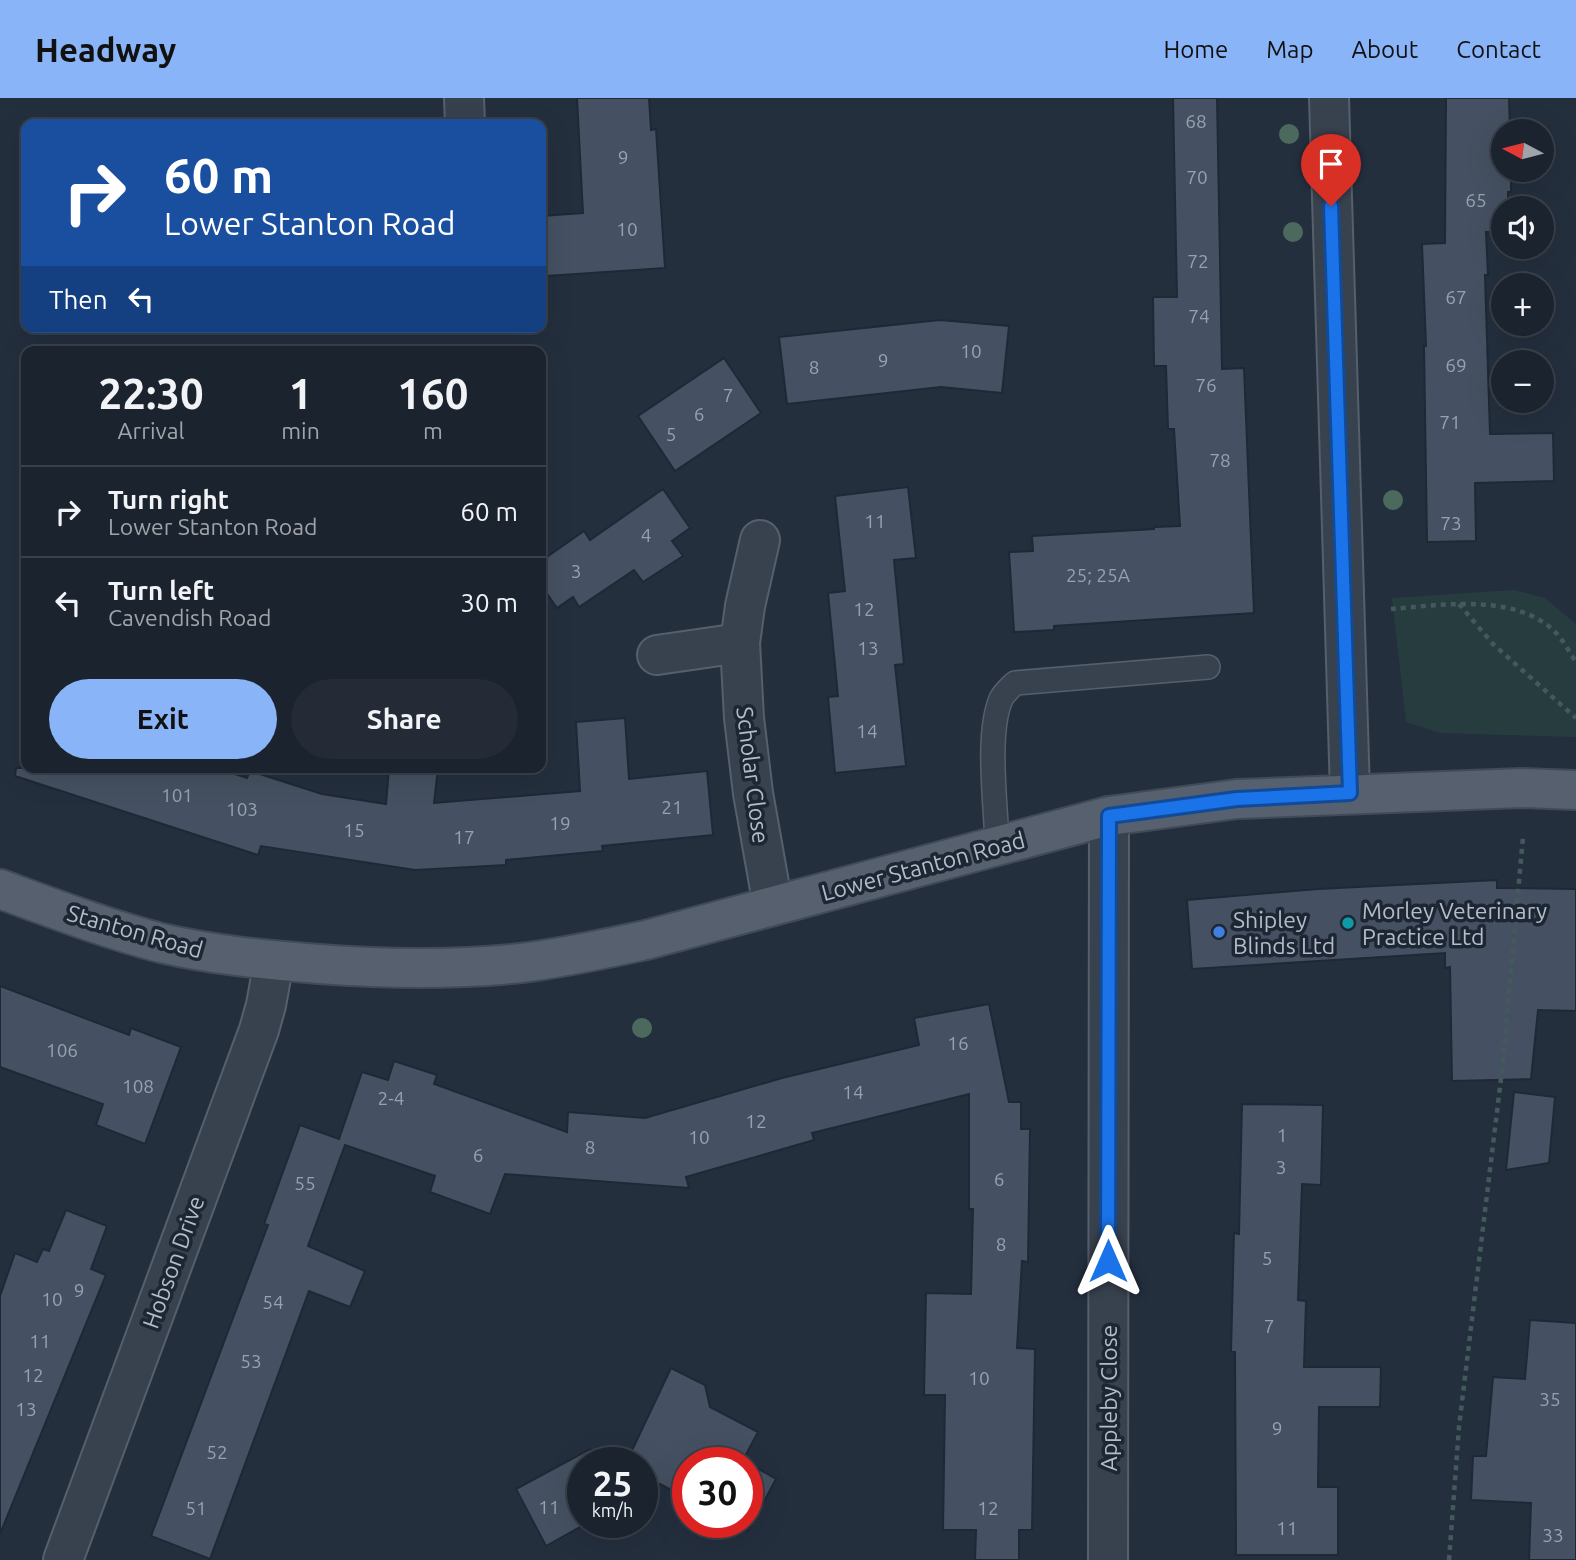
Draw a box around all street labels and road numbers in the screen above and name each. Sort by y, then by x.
street label: Scholar Close [732,705,774,845]
street label: Lower Stanton Road [819,827,1027,905]
street label: Stanton Road [64,900,206,962]
street label: Hobson Drive [137,1192,209,1332]
street label: Appleby Close [1096,1325,1121,1471]

